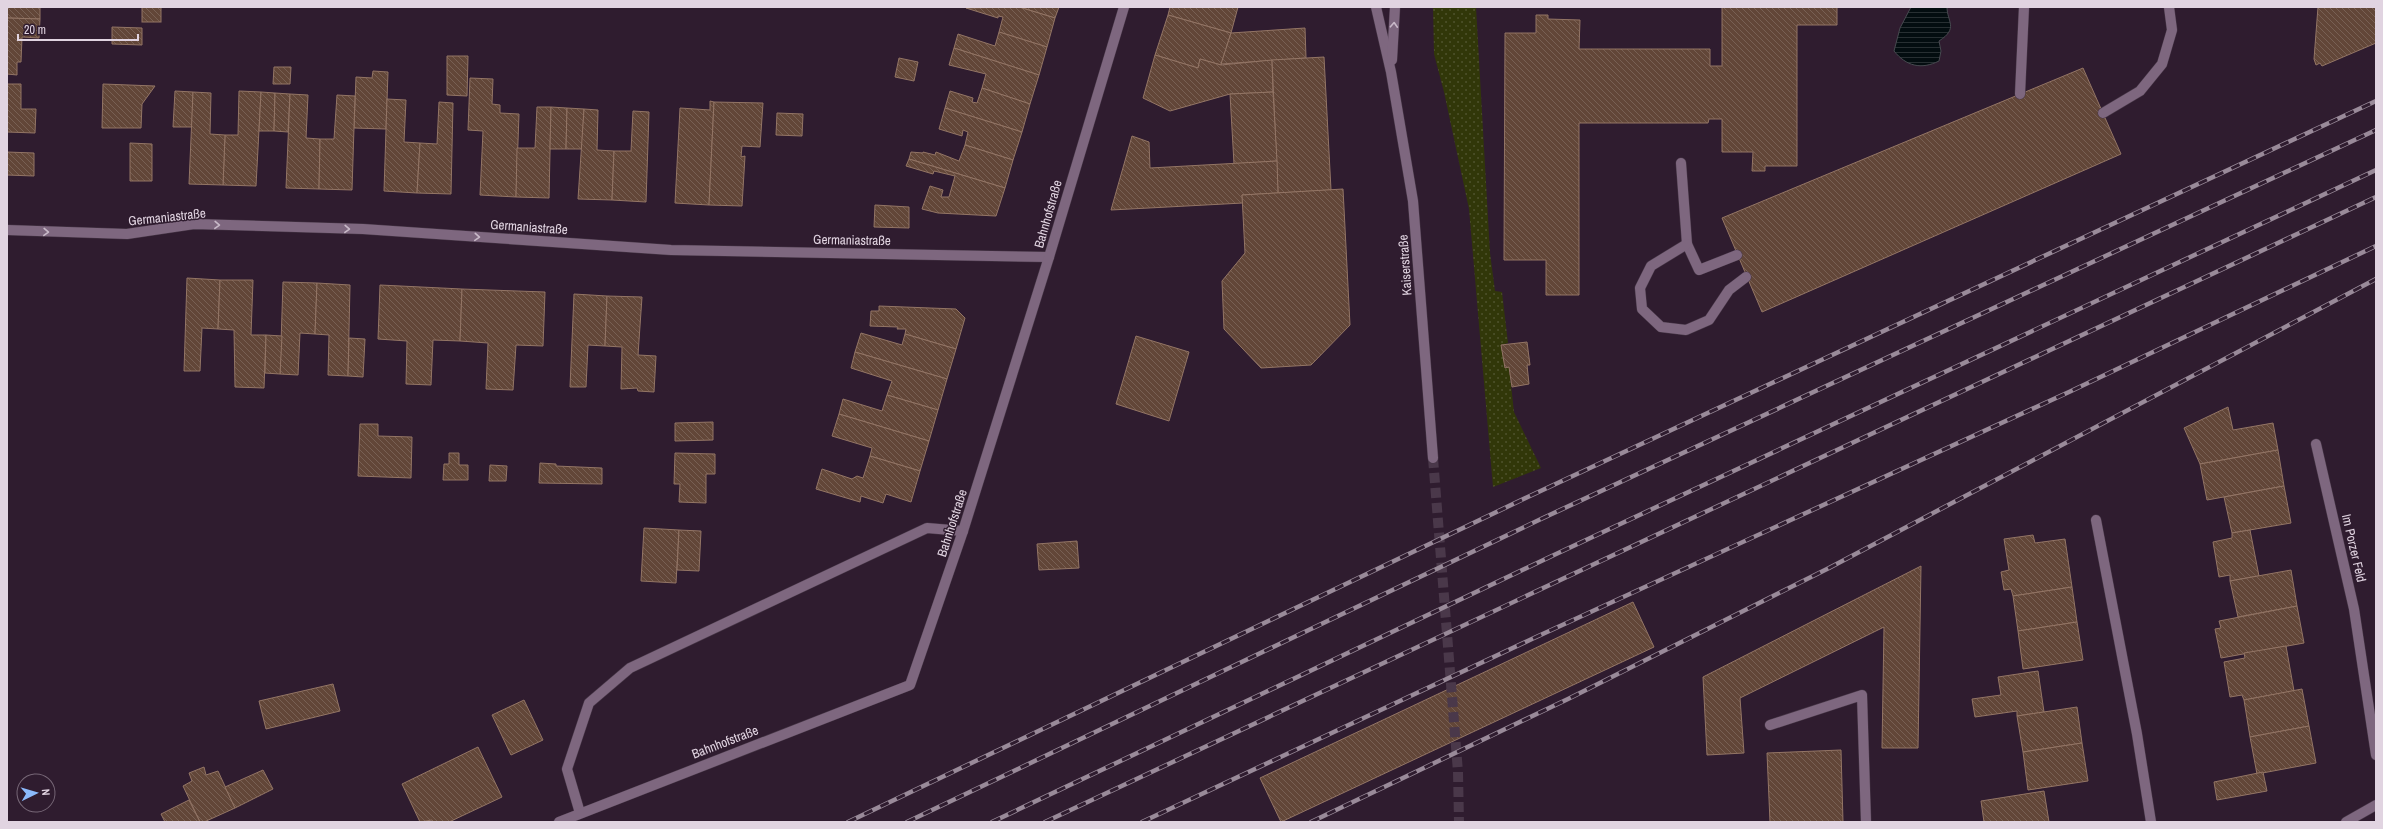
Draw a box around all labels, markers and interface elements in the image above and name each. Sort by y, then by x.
scale bar [18,16,138,42]
text: 20 m [24,22,46,38]
one-way arrow [1390,22,1398,28]
street label: Bahnhofstraße [1030,178,1066,250]
street label: Germaniastraße [128,204,207,230]
street label: Germaniastraße [490,216,568,238]
one-way arrow [214,221,220,229]
one-way arrow [344,224,350,233]
one-way arrow [43,227,49,236]
street label: Germaniastraße [813,231,891,249]
one-way arrow [474,232,480,241]
street label: Kaiserstraße [1394,234,1416,296]
street label: Bahnhofstraße [933,487,971,559]
street label: Im Porzer Feld [2338,512,2370,584]
street label: Bahnhofstraße [689,722,761,762]
north arrow [16,773,56,813]
text: N [39,788,53,796]

